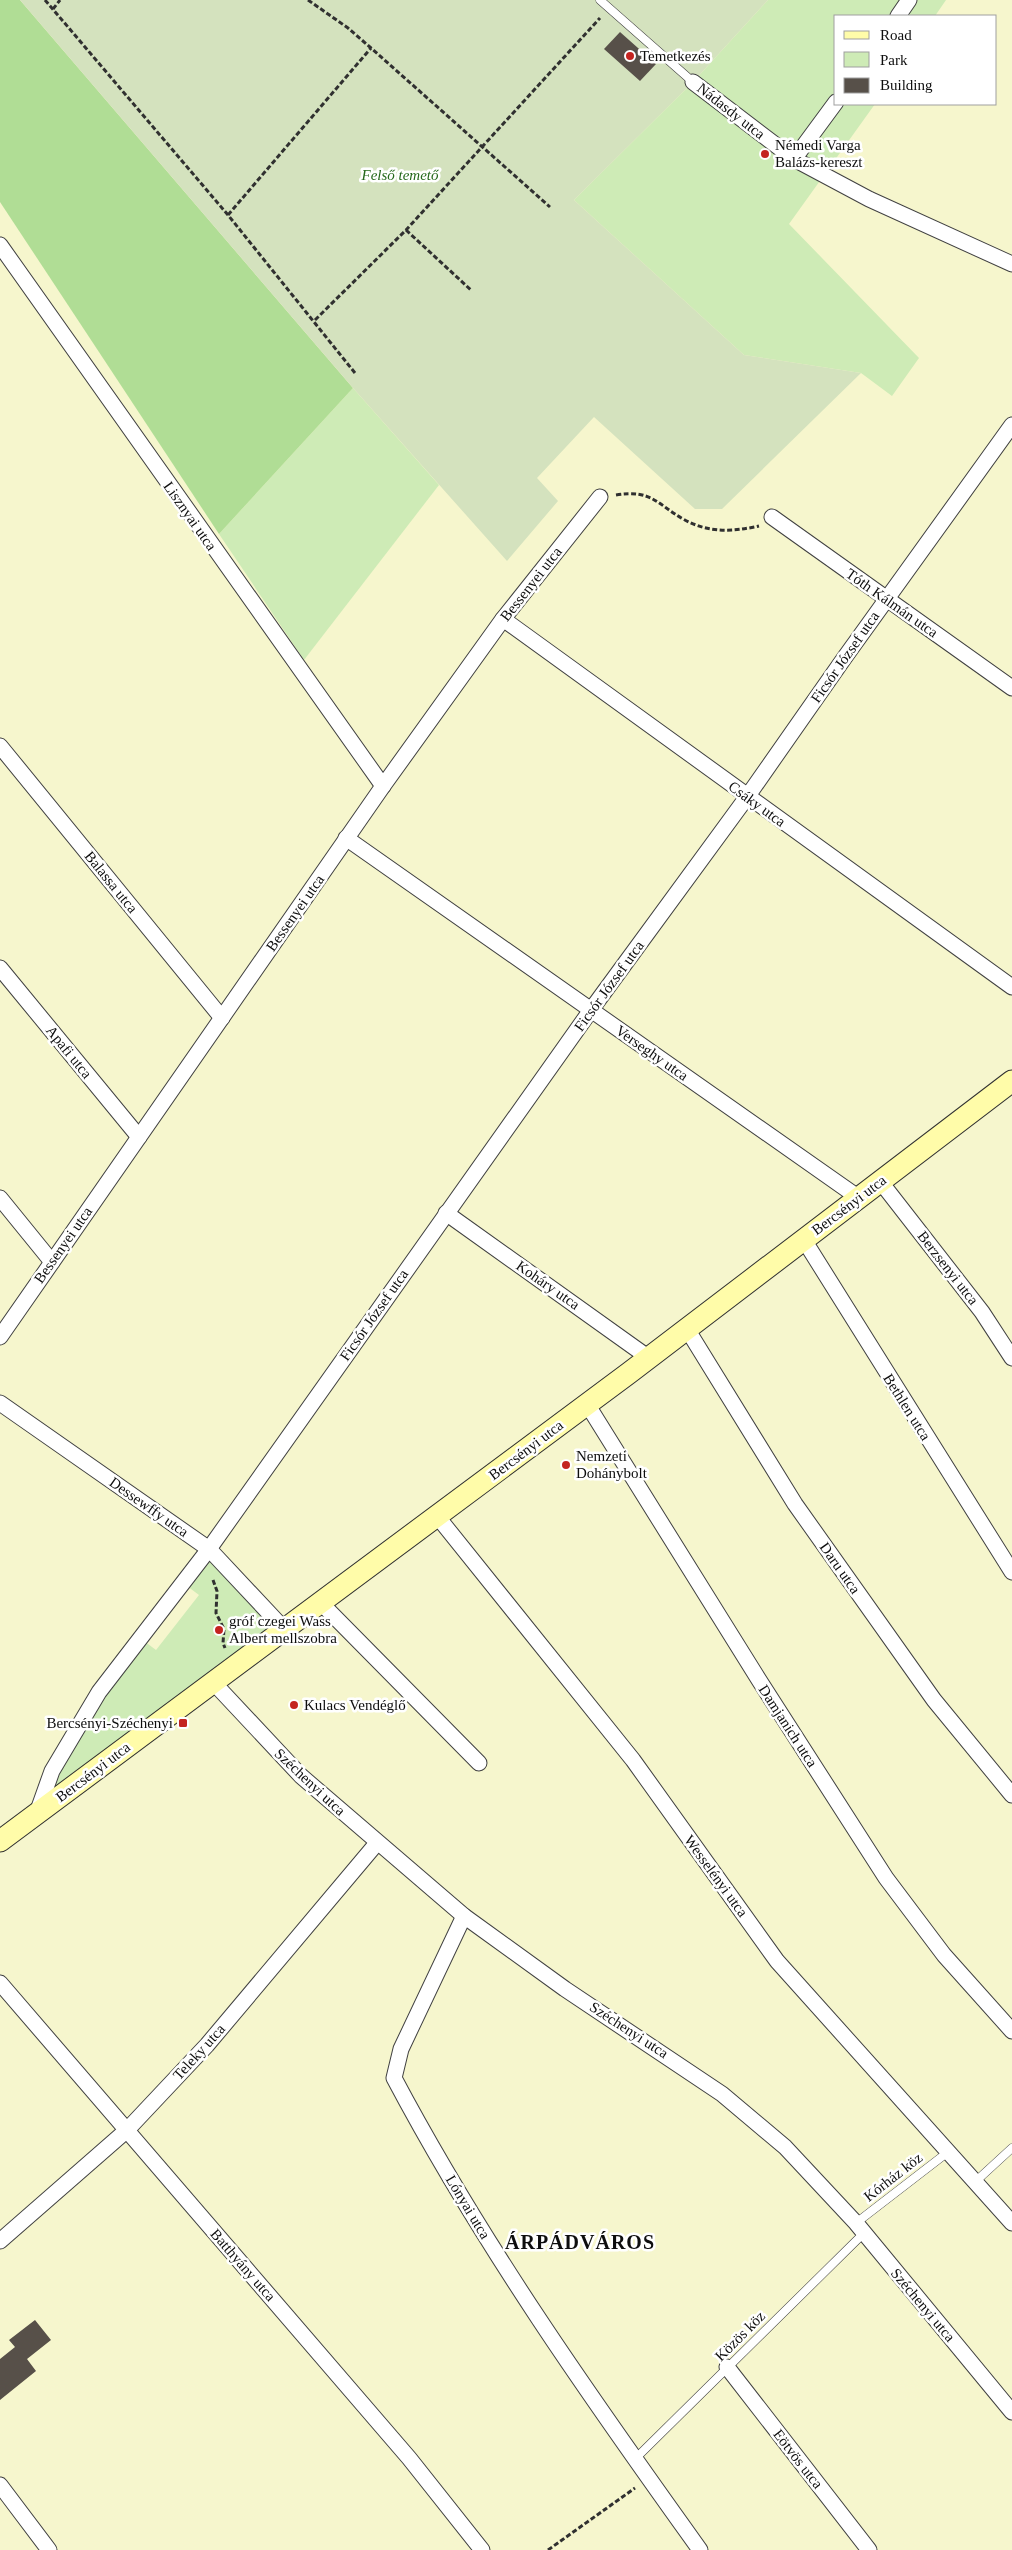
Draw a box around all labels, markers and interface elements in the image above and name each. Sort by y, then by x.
legend [834,15,997,105]
text: Road [880,27,912,43]
place label: Temetkezés [640,48,711,64]
marker: Temetkezés [624,50,636,62]
text: Park [880,52,908,68]
text: Building [880,77,933,93]
street label: Nádasdy utca [694,80,768,143]
place label: Némedi Varga Balázs-kereszt [775,137,863,170]
marker: Némedi Varga Balázs-kereszt [759,148,771,160]
park label: Felső temető [360,167,440,183]
street label: Lisznyai utca [160,478,220,554]
street label: Bessenyei utca [497,544,565,624]
street label: Tóth Kálmán utca [843,565,941,641]
street label: Ficsór József utca [808,608,883,706]
street label: Csáky utca [726,778,789,830]
street label: Balassa utca [81,848,141,916]
street label: Bessenyei utca [263,871,327,954]
street label: Ficsór József utca [571,938,647,1034]
street label: Verseghy utca [613,1022,691,1084]
street label: Apafi utca [43,1023,95,1082]
street label: Bercsényi utca [809,1172,890,1238]
street label: Bessenyei utca [31,1203,95,1286]
street label: Berzsenyi utca [914,1228,982,1308]
street label: Koháry utca [513,1257,583,1313]
street label: Ficsór József utca [337,1266,412,1364]
street label: Bethlen utca [880,1371,934,1443]
street label: Bercsényi utca [486,1417,567,1483]
place label: Nemzeti Dohánybolt [576,1448,648,1481]
marker: Nemzeti Dohánybolt [560,1459,572,1471]
street label: Dessewffy utca [106,1474,192,1540]
street label: Daru utca [817,1539,864,1597]
place label: gróf czegei Wass Albert mellszobra [229,1613,337,1646]
marker: gróf czegei Wass Albert mellszobra [213,1624,225,1636]
street label: Damjanich utca [756,1682,821,1770]
place label: Kulacs Vendéglő [304,1697,406,1713]
marker: Kulacs Vendéglő [288,1699,300,1711]
place label: Bercsényi-Széchenyi [46,1715,173,1731]
marker: Bercsényi-Széchenyi [177,1717,189,1729]
street label: Bercsényi utca [53,1739,134,1805]
street label: Széchenyi utca [271,1745,349,1819]
street label: Wesselényi utca [681,1832,751,1920]
street label: Széchenyi utca [587,1999,672,2062]
street label: Teleky utca [170,2021,228,2083]
street label: Kórház köz [861,2149,926,2205]
street label: Lónyai utca [443,2172,493,2242]
street label: Batthyány utca [207,2226,279,2305]
district label: ÁRPÁDVÁROS [505,2231,655,2253]
street label: Széchenyi utca [888,2265,958,2345]
street label: Közös köz [712,2308,768,2364]
street label: Eötvös utca [770,2426,826,2492]

